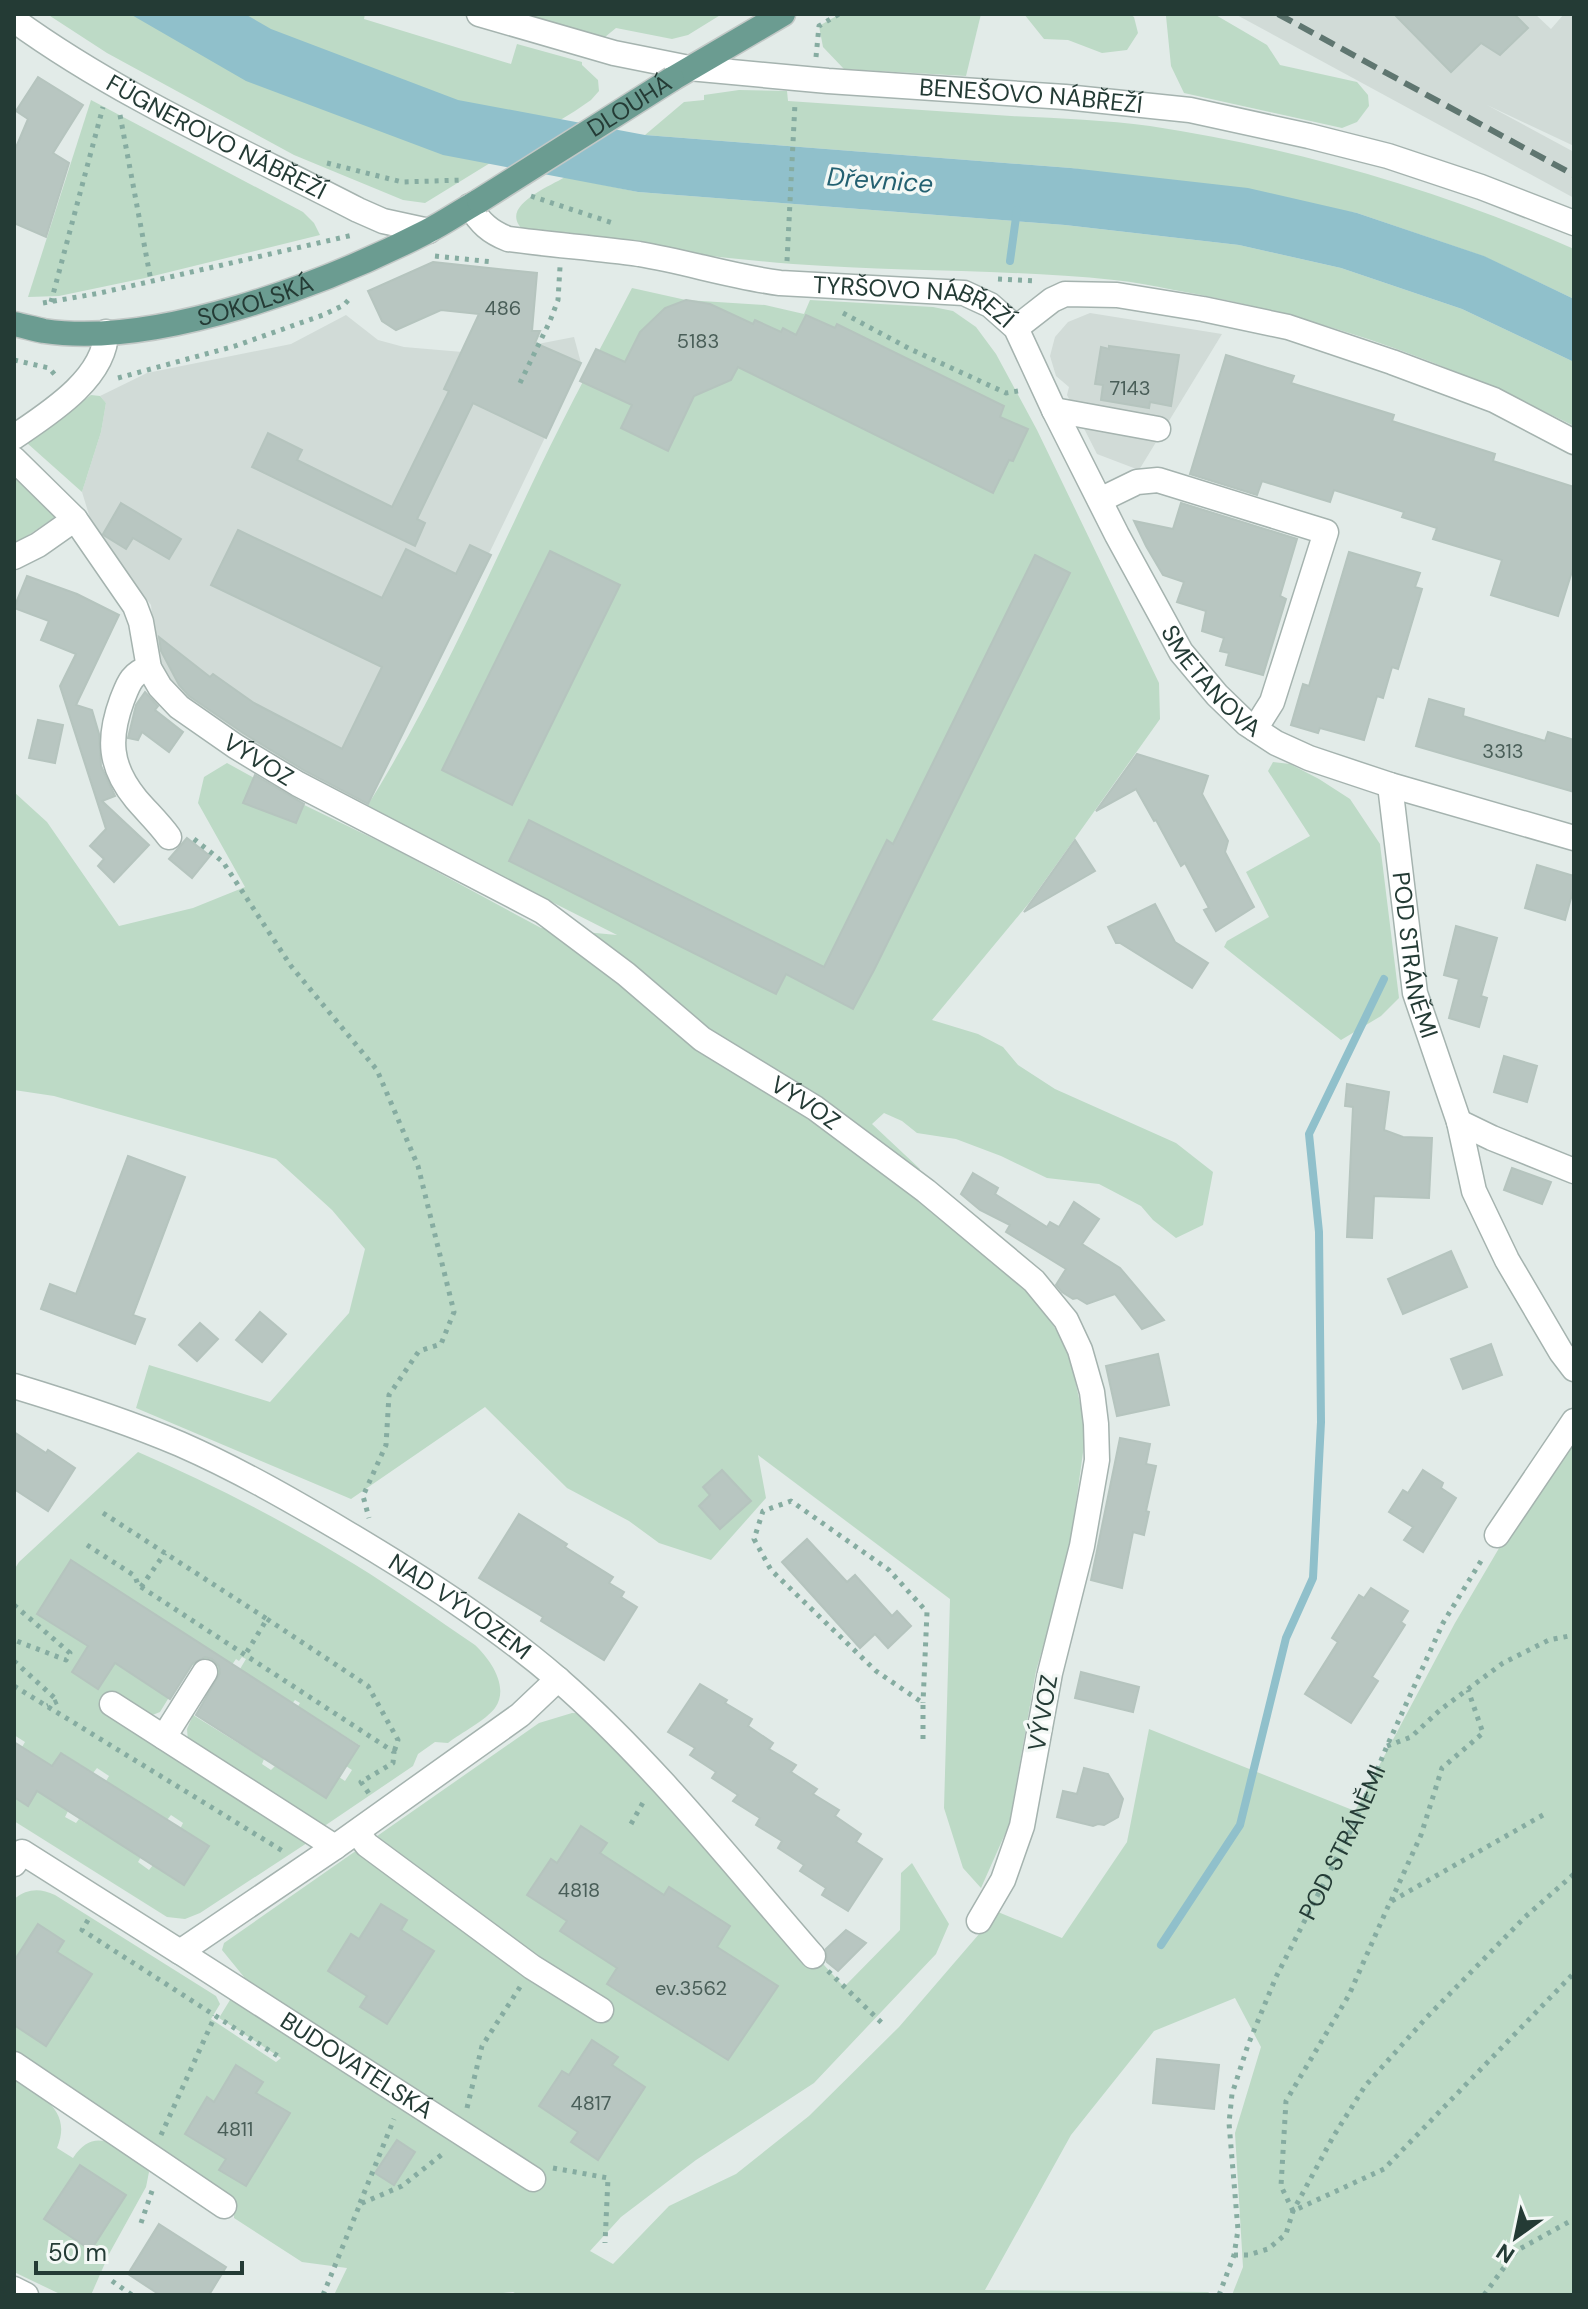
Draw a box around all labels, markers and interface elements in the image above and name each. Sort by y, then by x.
street label: FÜGNEROVO NÁBŘEŽÍ [101,67,332,206]
street label: DLOUHÁ [581,67,677,144]
street label: BENEŠOVO NÁBŘEŽÍ [918,71,1144,120]
water label: Dřevnice [826,159,934,201]
street label: SOKOLSKÁ [194,268,318,333]
street label: TYRŠOVO NÁBŘEŽÍ [812,269,1021,335]
house number: 486 [485,295,521,321]
house number: 5183 [677,328,719,354]
house number: 7143 [1110,375,1150,401]
street label: SMETANOVA [1154,619,1267,744]
street label: VÝVOZ [217,726,300,793]
house number: 3313 [1482,738,1524,764]
street label: POD STRÁNĚMI [1386,870,1445,1042]
street label: VÝVOZ [765,1069,847,1137]
street label: NAD VÝVOZEM [383,1546,538,1666]
street label: VÝVOZ [1021,1672,1064,1753]
street label: POD STRÁNĚMI [1292,1760,1392,1925]
house number: 4818 [558,1877,600,1903]
house number: ev.3562 [655,1975,727,2001]
street label: BUDOVATELSKÁ [275,2005,439,2126]
house number: 4817 [571,2090,611,2116]
house number: 4811 [217,2116,253,2142]
north arrow [1476,2197,1556,2277]
scale bar [36,2225,242,2275]
text: 50 m [48,2237,107,2268]
text: N [1491,2237,1520,2270]

